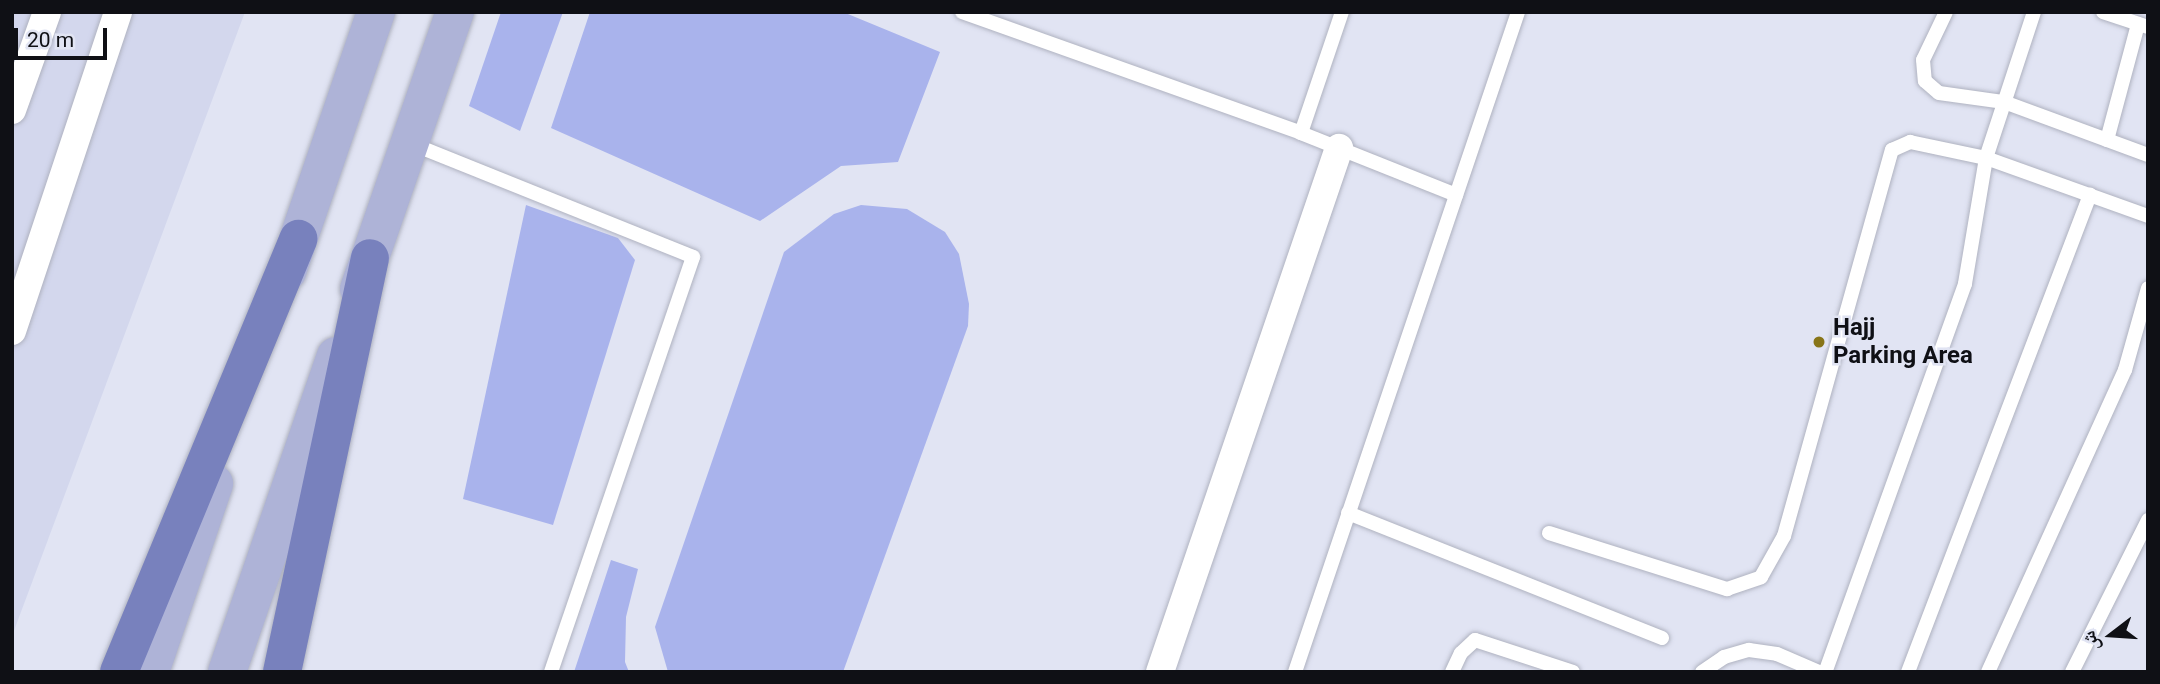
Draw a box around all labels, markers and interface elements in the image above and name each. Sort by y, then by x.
scale bar [18,14,110,58]
text: 20 m [27,28,74,52]
place label: Hajj Parking Area [1833,314,1973,370]
marker: Hajj Parking Area [1811,334,1827,350]
north arrow [2076,600,2146,670]
text: ش [2076,628,2104,654]

